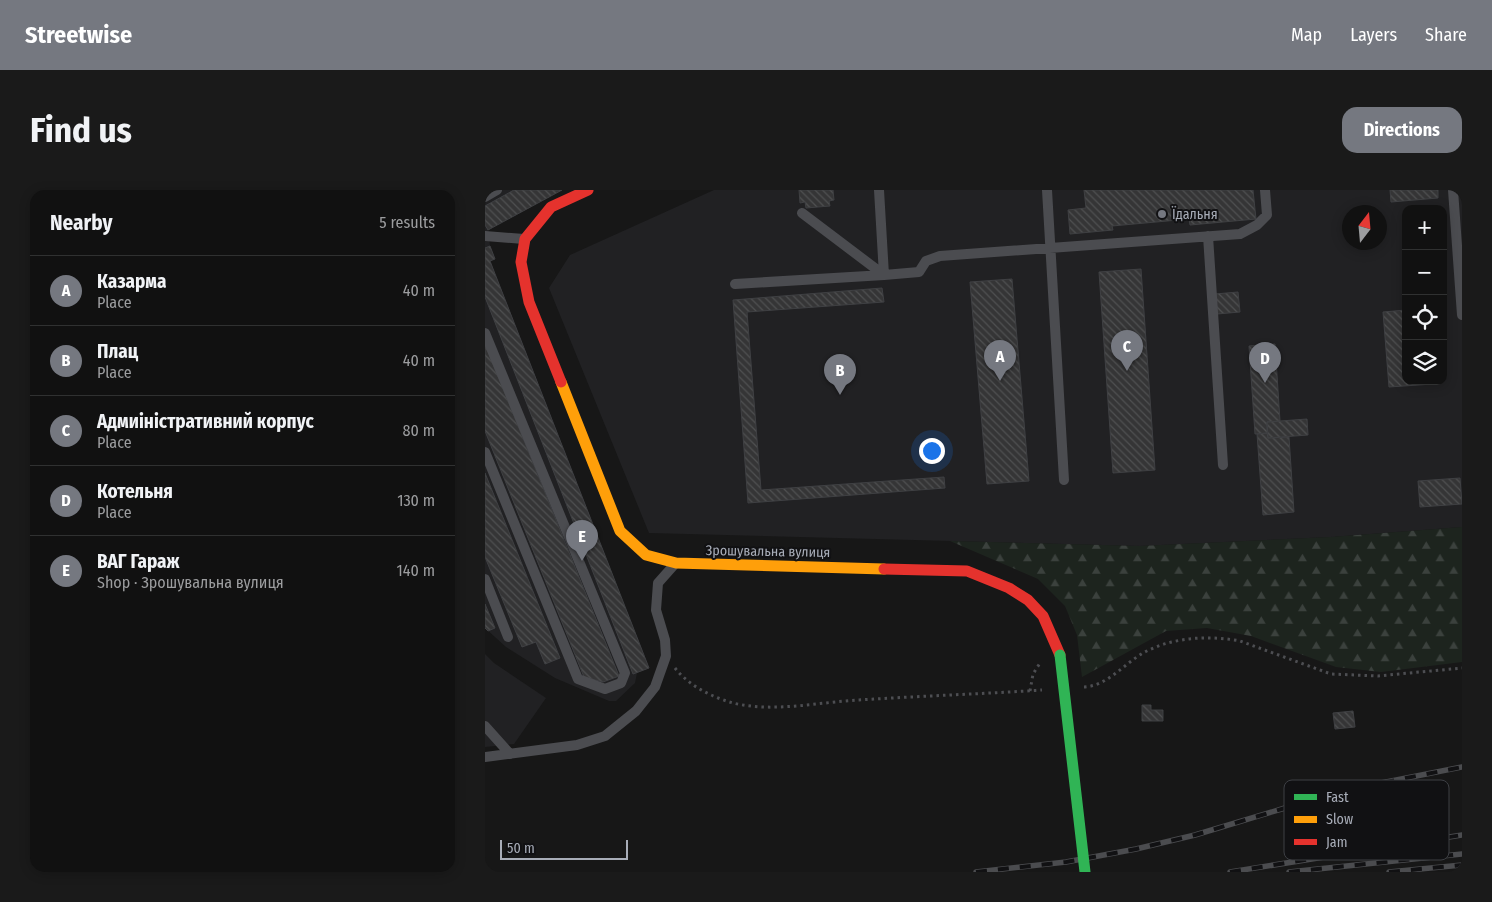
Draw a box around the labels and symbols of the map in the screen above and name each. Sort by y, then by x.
north arrow [1342,205,1387,250]
place label: Їдальня [1171,206,1218,223]
marker: Їдальня [1156,208,1168,220]
pin: C [1111,330,1143,371]
pin: A [984,340,1016,381]
pin: D [1249,342,1281,383]
pin: B [824,354,856,395]
your location [919,438,945,464]
pin: E [566,520,598,561]
street label: Зрошувальна вулиця [705,542,831,561]
legend [1284,780,1449,860]
text: Fast [1326,789,1349,806]
text: Slow [1326,811,1353,828]
text: Jam [1326,834,1347,851]
scale bar [500,837,627,860]

